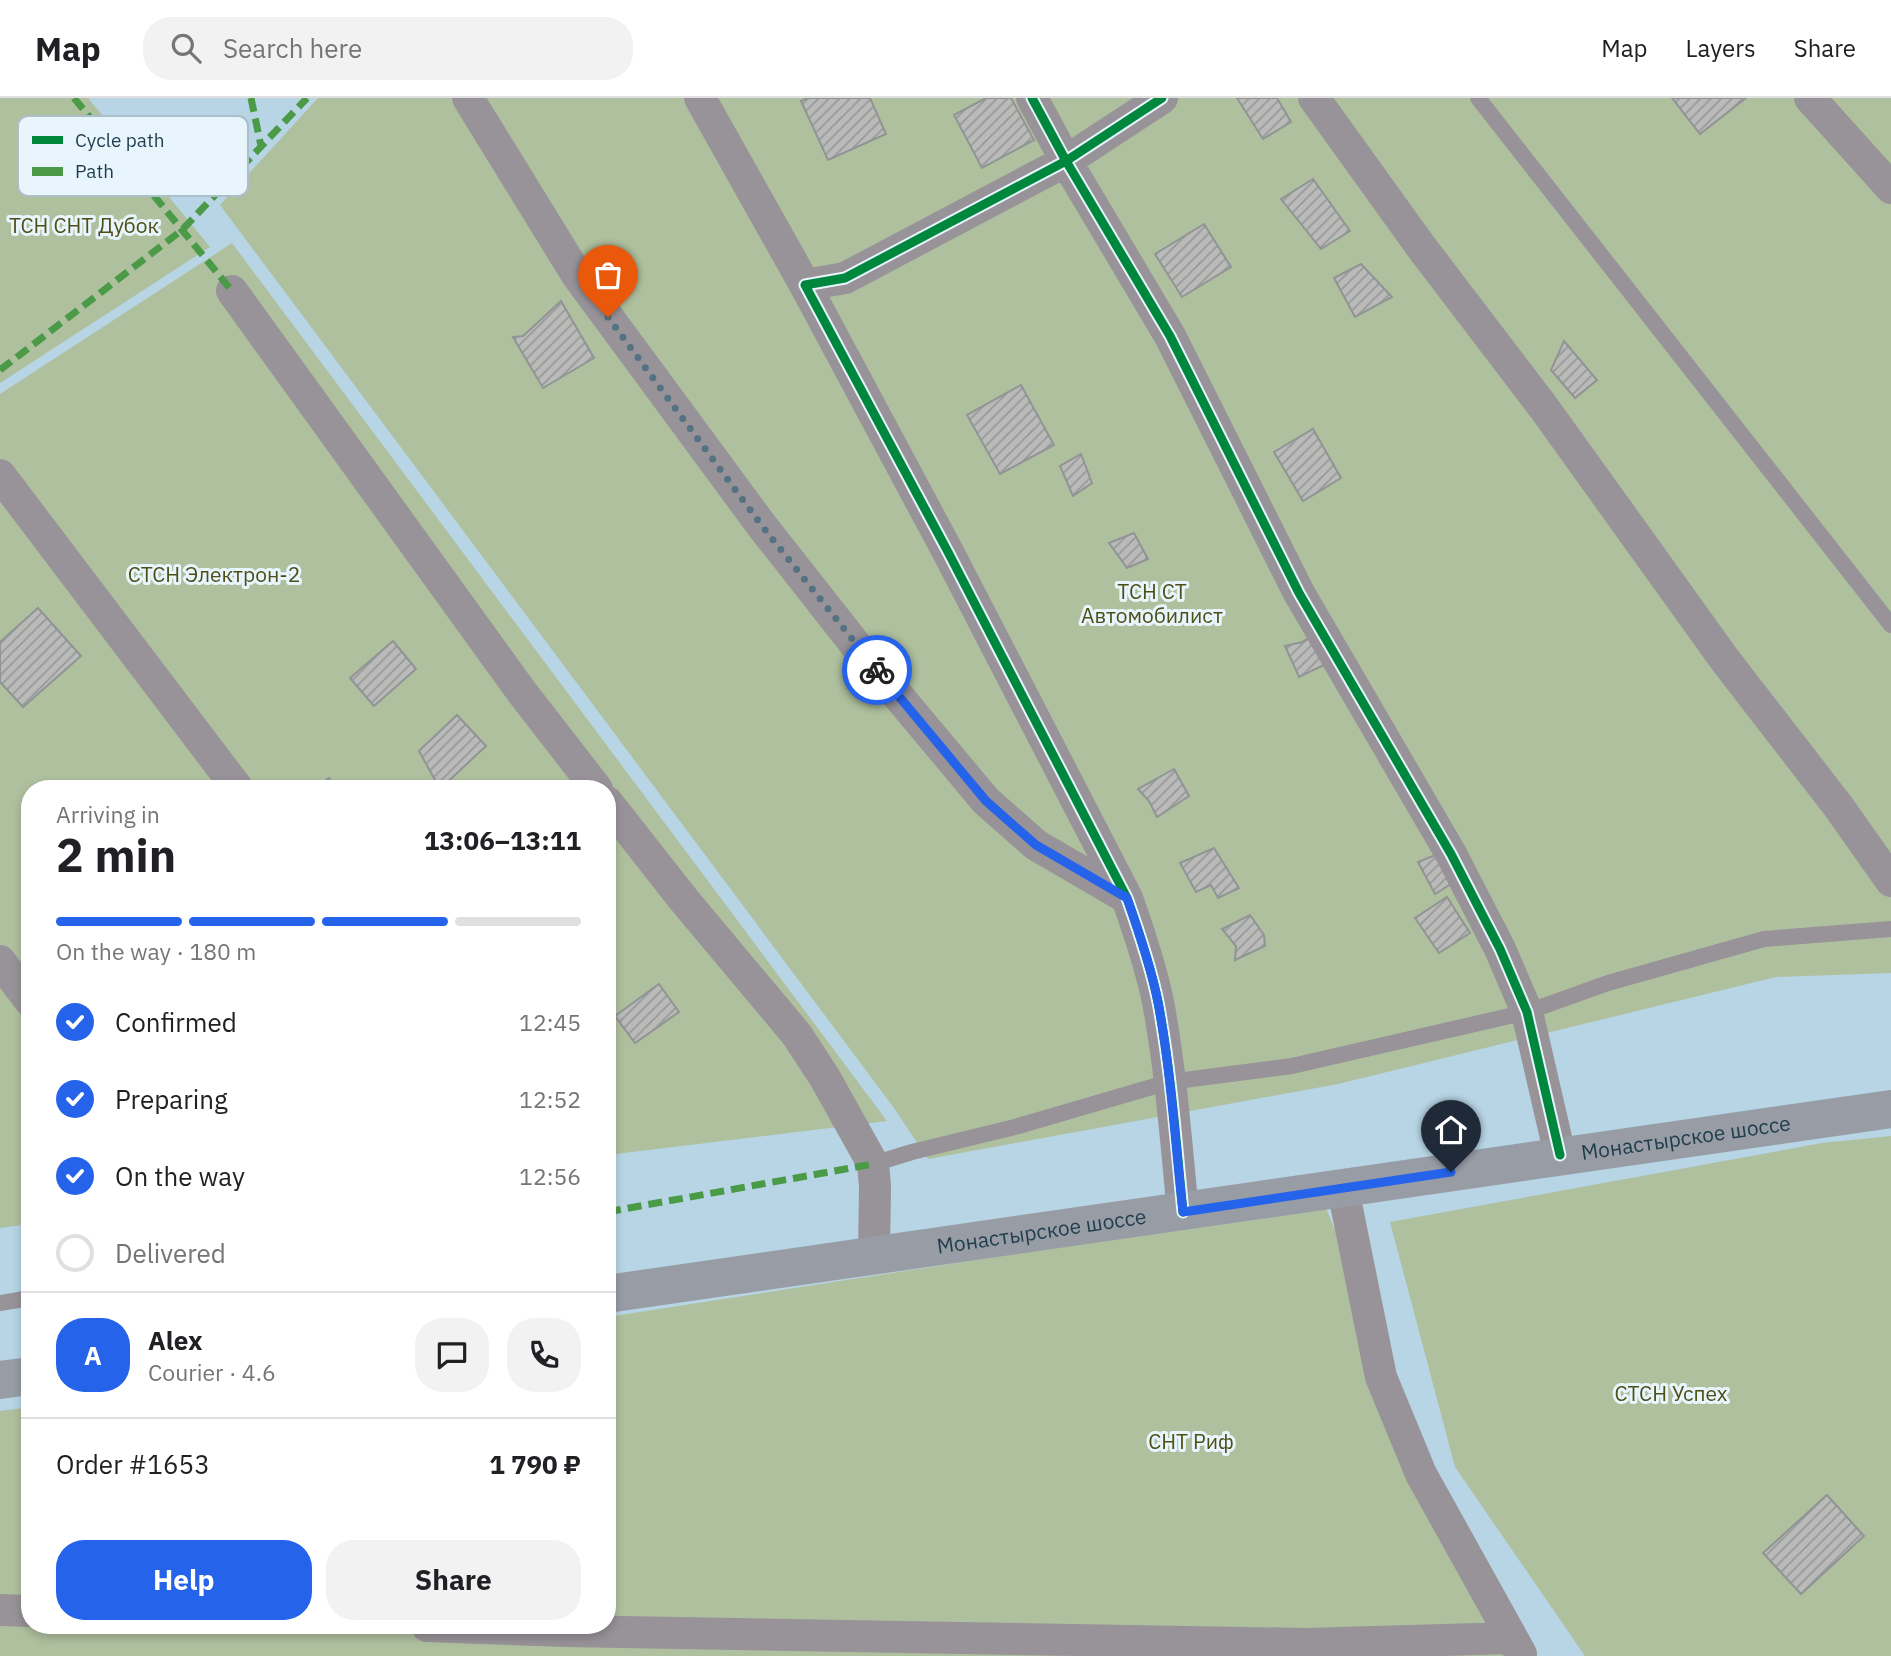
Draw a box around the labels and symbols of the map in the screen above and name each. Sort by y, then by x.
legend [18,116,248,196]
text: Cycle path [75,128,164,152]
text: Path [75,159,114,183]
park label: ТСН СНТ Дубок [9,211,159,239]
pin [578,245,638,317]
park label: СТСН Электрон-2 [128,560,300,588]
park label: ТСН СТ Автомобилист [1081,577,1223,629]
courier [842,635,912,705]
pin [1421,1100,1481,1172]
street label: Монастырское шоссе [1579,1108,1792,1166]
street label: Монастырское шоссе [935,1202,1148,1260]
park label: СТСН Успех [1615,1379,1728,1407]
park label: СНТ Риф [1148,1427,1234,1455]

